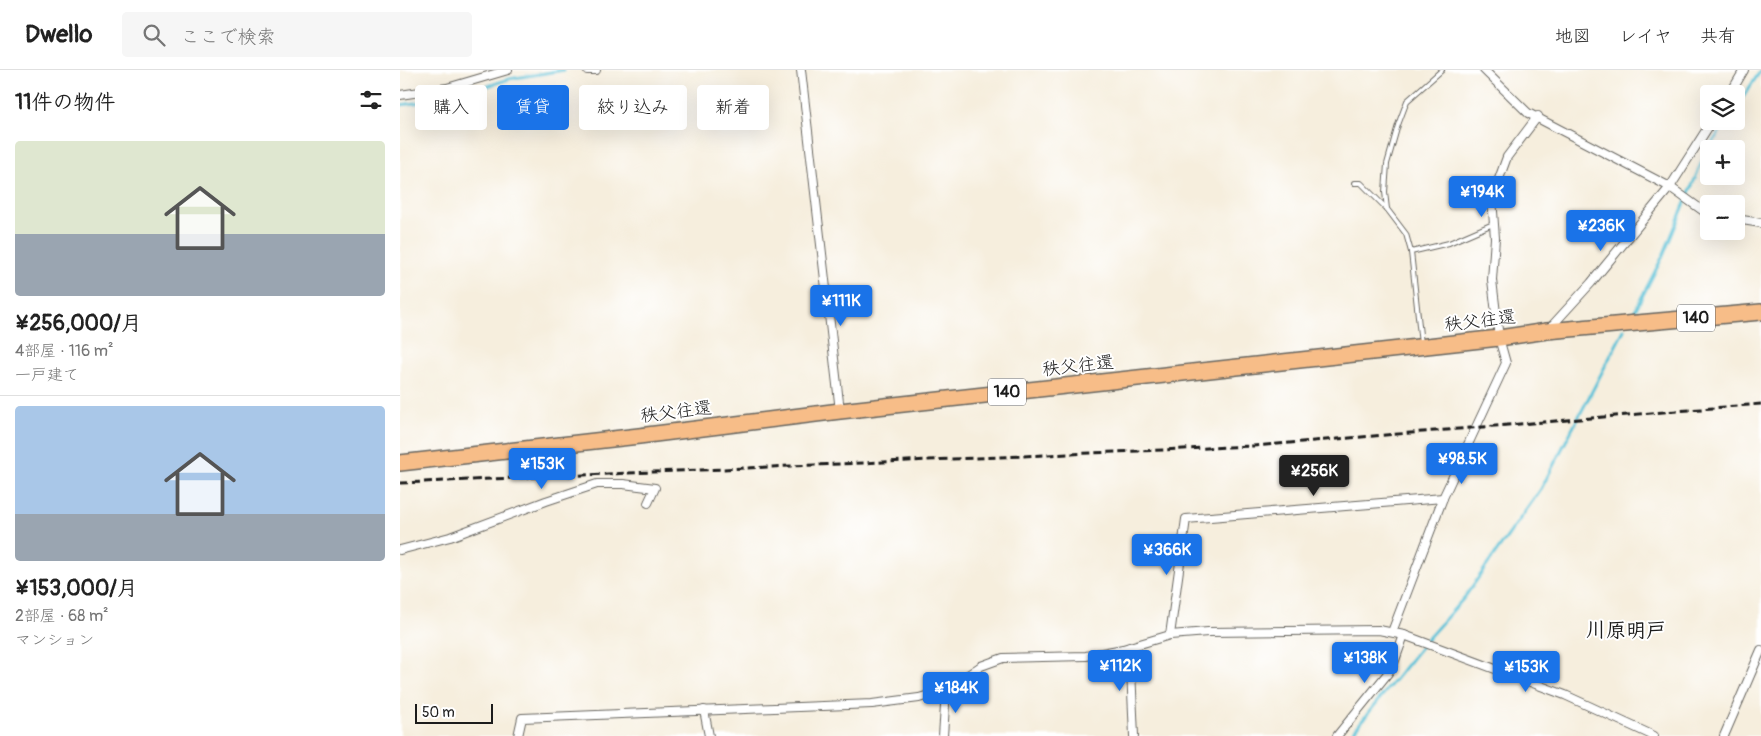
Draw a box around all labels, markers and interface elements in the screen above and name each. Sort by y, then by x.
search box [122,12,472,57]
text: Dwello [25,20,92,49]
icon: search [140,21,168,49]
text: ここで検索 [180,25,275,49]
text: 地図 [1555,25,1591,48]
text: レイヤ [1619,25,1672,48]
text: 共有 [1700,25,1736,48]
chip: 購入 [415,85,487,130]
chip: 賃貸 [497,85,569,130]
chip: 絞り込み [579,85,687,130]
chip: 新着 [697,85,769,130]
map controls [1700,85,1745,240]
button: layers [1700,85,1745,130]
icon: filters [357,86,385,114]
text: 11件の物件 [15,89,115,116]
button: + [1700,140,1745,185]
icon: home [155,173,245,263]
pin: ¥194K [1447,176,1517,218]
text: ¥194K [1460,182,1504,202]
button: − [1700,195,1745,240]
pin: ¥236K [1566,210,1636,252]
text: ¥236K [1577,216,1625,236]
pin: ¥111K [806,284,876,327]
text: ¥111K [821,291,861,311]
road number: 140 [1677,304,1715,332]
street label: 秩父往還 [1443,305,1517,337]
text: ¥256,000/月 [15,310,142,337]
text: 4部屋 · 116 m² [15,341,113,361]
street label: 秩父往還 [1041,351,1115,381]
text: 一戸建て [15,365,79,385]
road number: 140 [988,378,1026,406]
street label: 秩父往還 [639,396,713,428]
icon: home [155,439,245,529]
pin: ¥98.5K [1421,442,1503,485]
pin: ¥153K [507,448,577,490]
text: ¥98.5K [1437,449,1487,469]
text: ¥153K [520,454,564,474]
pin: ¥256K [1279,454,1349,497]
text: ¥256K [1290,461,1338,481]
pin: ¥366K [1132,534,1202,576]
text: ¥366K [1143,540,1191,560]
text: ¥153,000/月 [15,575,138,602]
text: 2部屋 · 68 m² [15,606,109,626]
district label: 川原明戸 [1586,618,1666,643]
text: マンション [15,630,94,650]
pin: ¥138K [1330,642,1400,684]
text: ¥138K [1343,648,1387,668]
pin: ¥112K [1085,650,1155,692]
pin: ¥153K [1491,650,1561,693]
text: ¥112K [1099,656,1141,676]
text: ¥153K [1504,657,1548,677]
pin: ¥184K [921,672,991,714]
text: ¥184K [934,678,978,698]
scale bar [415,701,492,724]
text: 50 m [422,704,455,721]

